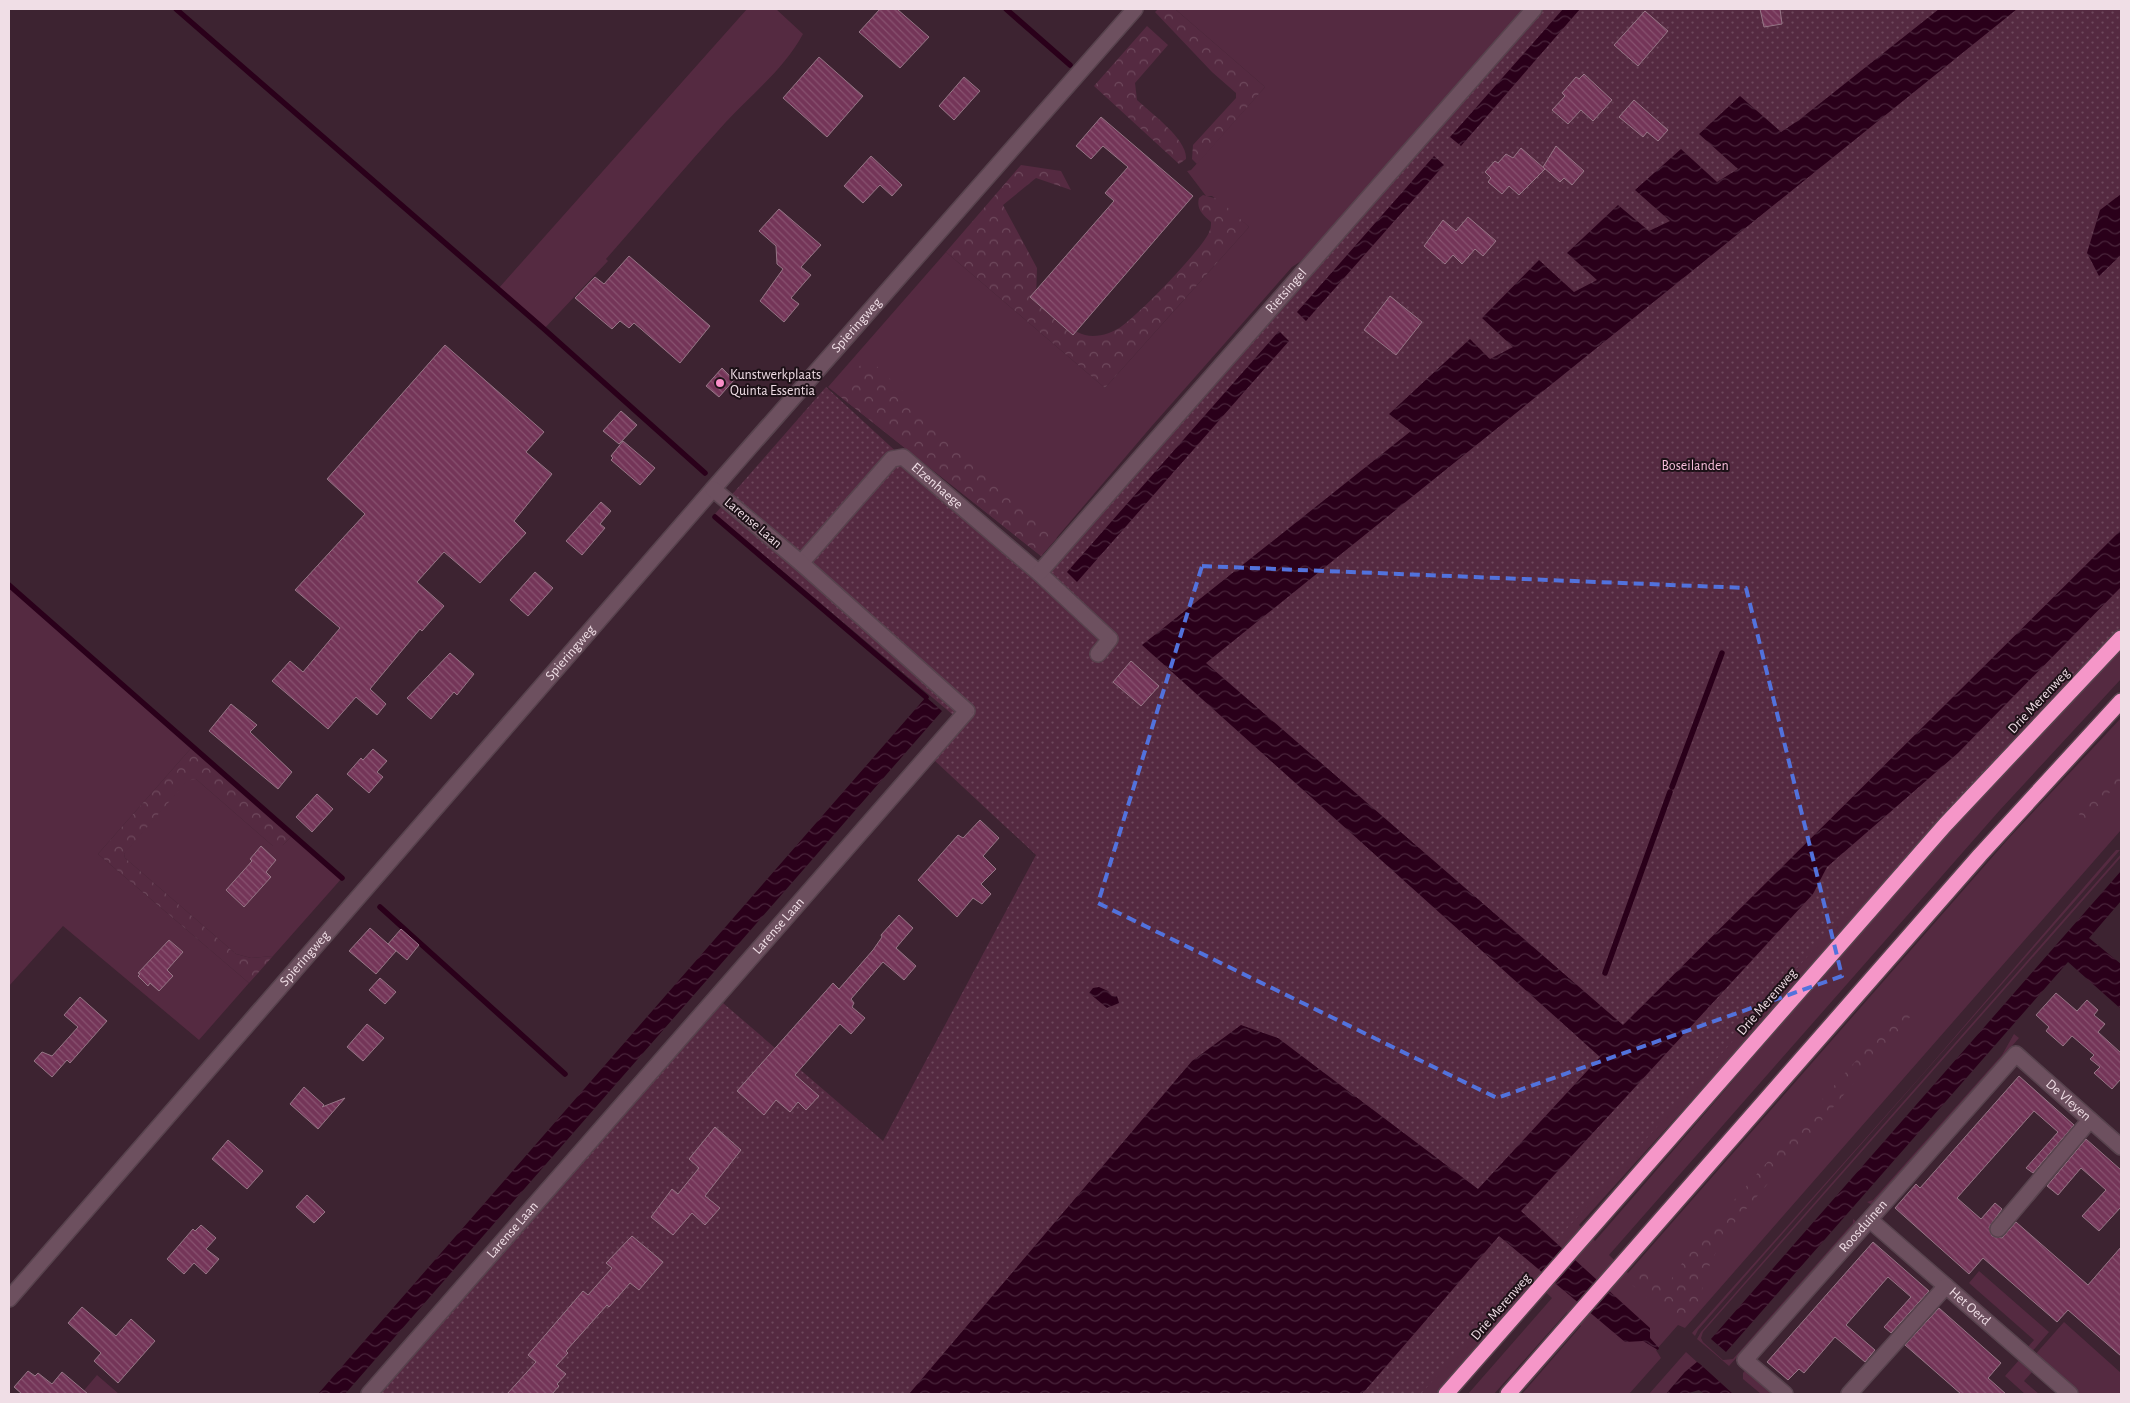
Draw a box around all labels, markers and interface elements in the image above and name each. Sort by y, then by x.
street label: Rietsingel [1263,266,1310,316]
street label: Spieringweg [829,295,885,356]
place label: Kunstwerkplaats Quinta Essentia [730,368,821,398]
marker: Kunstwerkplaats Quinta Essentia [714,377,726,389]
park label: Boseilanden [1661,459,1729,473]
street label: Elzenhaege [908,460,965,512]
street label: Larense Laan [722,495,784,551]
street label: Spieringweg [543,623,598,683]
street label: Drie Merenweg [2005,666,2073,736]
street label: Larense Laan [750,895,807,957]
street label: Spieringweg [277,928,333,989]
street label: Drie Merenweg [1734,966,1800,1038]
street label: De Vleyen [2043,1077,2093,1124]
street label: Roosduinen [1837,1197,1890,1255]
street label: Larense Laan [484,1199,541,1261]
street label: Drie Merenweg [1468,1271,1534,1343]
street label: Het Oerd [1946,1285,1993,1328]

